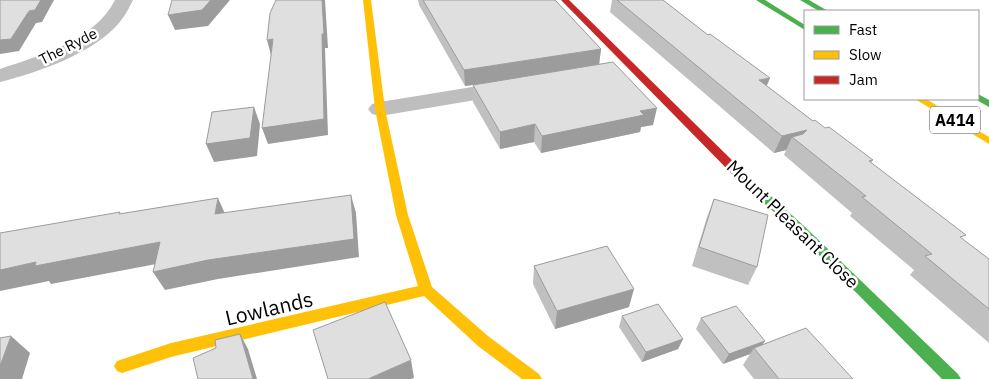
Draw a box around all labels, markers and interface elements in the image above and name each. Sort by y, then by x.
legend [804,10,979,100]
text: Fast [849,20,877,39]
street label: The Ryde [36,23,100,69]
text: Slow [849,45,882,64]
text: Jam [849,70,878,89]
road number: A414 [930,106,980,134]
street label: Mount Pleasant Close [722,155,864,293]
street label: Lowlands [222,284,316,332]

